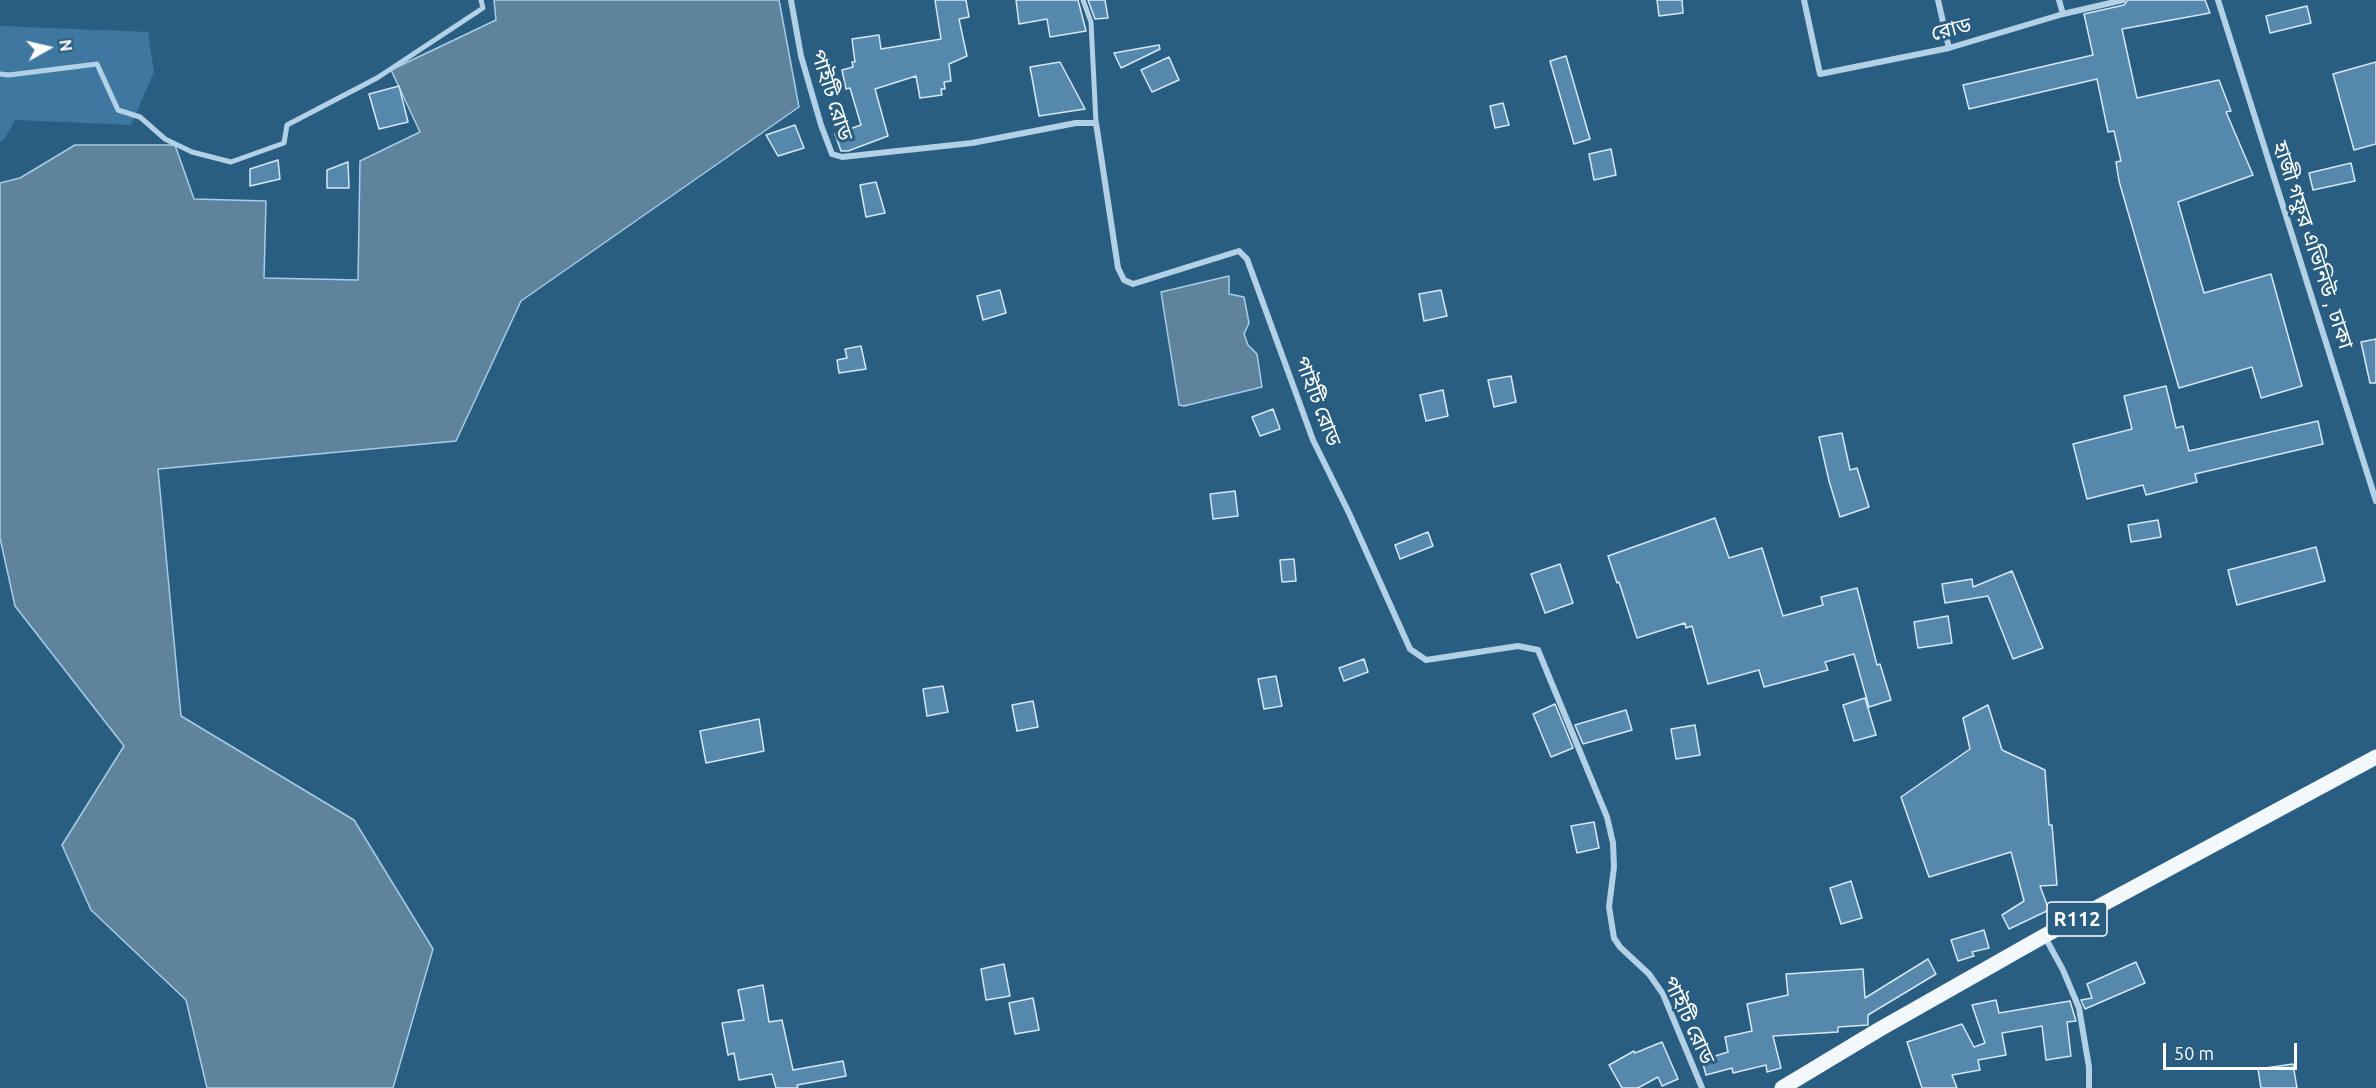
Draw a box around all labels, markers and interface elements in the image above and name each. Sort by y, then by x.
street label: রোড [1928,12,1974,46]
north arrow [18,18,78,78]
text: N [56,38,76,53]
street label: পাইটি রোড [805,46,859,144]
street label: হাজী গফুর এভিনিউ , ঢাকা [2268,138,2358,352]
street label: পাইটি রোড [1289,352,1347,450]
road number: R112 [2047,902,2107,936]
street label: পাইটি রোড [1658,972,1720,1068]
scale bar [2166,1031,2300,1069]
text: 50 m [2174,1043,2214,1063]

